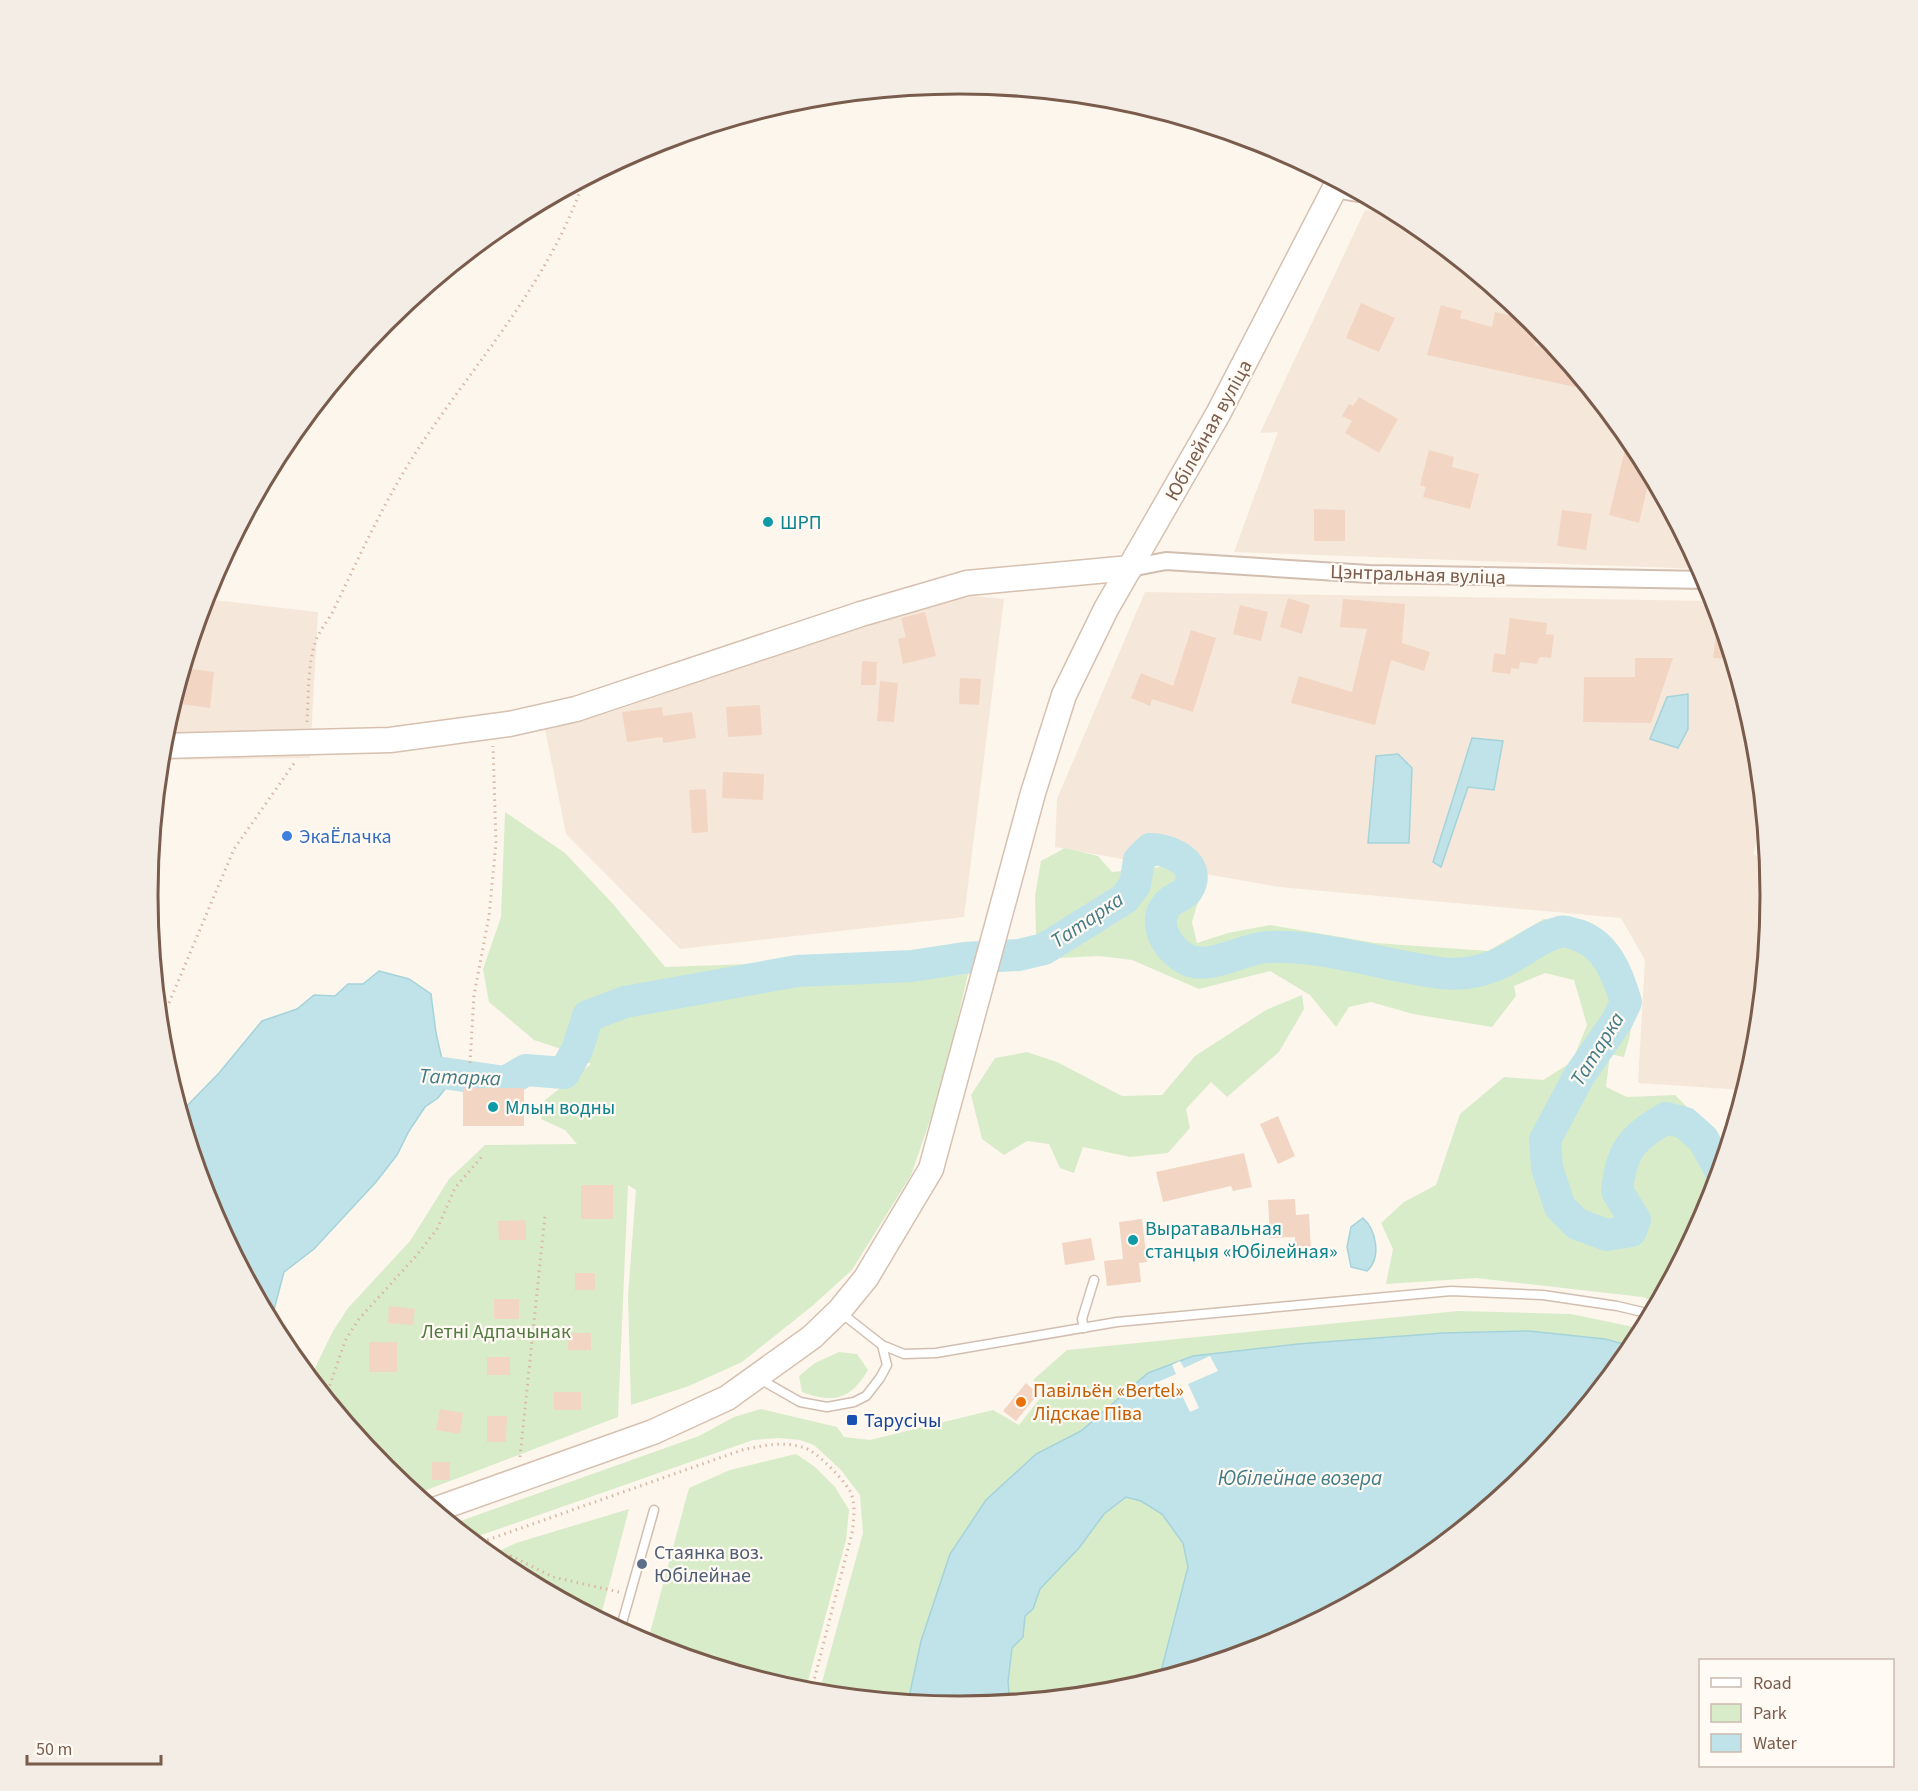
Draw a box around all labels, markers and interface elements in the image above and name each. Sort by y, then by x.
street label: Юбілейная вуліца [1158,355,1259,506]
place label: ШРП [780,509,822,537]
marker: ШРП [761,515,775,529]
street label: Цэнтральная вуліца [1330,558,1506,592]
place label: ЭкаЁлачка [299,823,391,851]
marker: ЭкаЁлачка [280,829,294,843]
water label: Татарка [1045,885,1129,955]
water label: Татарка [1562,1006,1632,1092]
water label: Татарка [418,1061,502,1093]
place label: Млын водны [505,1094,615,1122]
marker: Млын водны [486,1100,500,1114]
place label: Выратавальная станцыя «Юбілейная» [1145,1215,1338,1266]
marker: Выратавальная станцыя «Юбілейная» [1126,1233,1140,1247]
park label: Летні Адпачынак [421,1318,571,1346]
place label: Павільён «Bertel» Лідскае Піва [1033,1377,1184,1428]
marker: Павільён «Bertel» Лідскае Піва [1014,1395,1028,1409]
place label: Тарусічы [864,1407,941,1435]
marker: Тарусічы [845,1413,859,1427]
water label: Юбілейнае возера [1218,1463,1382,1493]
place label: Стаянка воз. Юбілейнае [654,1539,764,1590]
marker: Стаянка воз. Юбілейнае [635,1557,649,1571]
legend [1699,1659,1894,1767]
text: Road [1753,1671,1792,1696]
text: Park [1753,1701,1787,1726]
scale bar [27,1728,160,1766]
text: Water [1753,1731,1797,1756]
text: 50 m [36,1737,72,1762]

